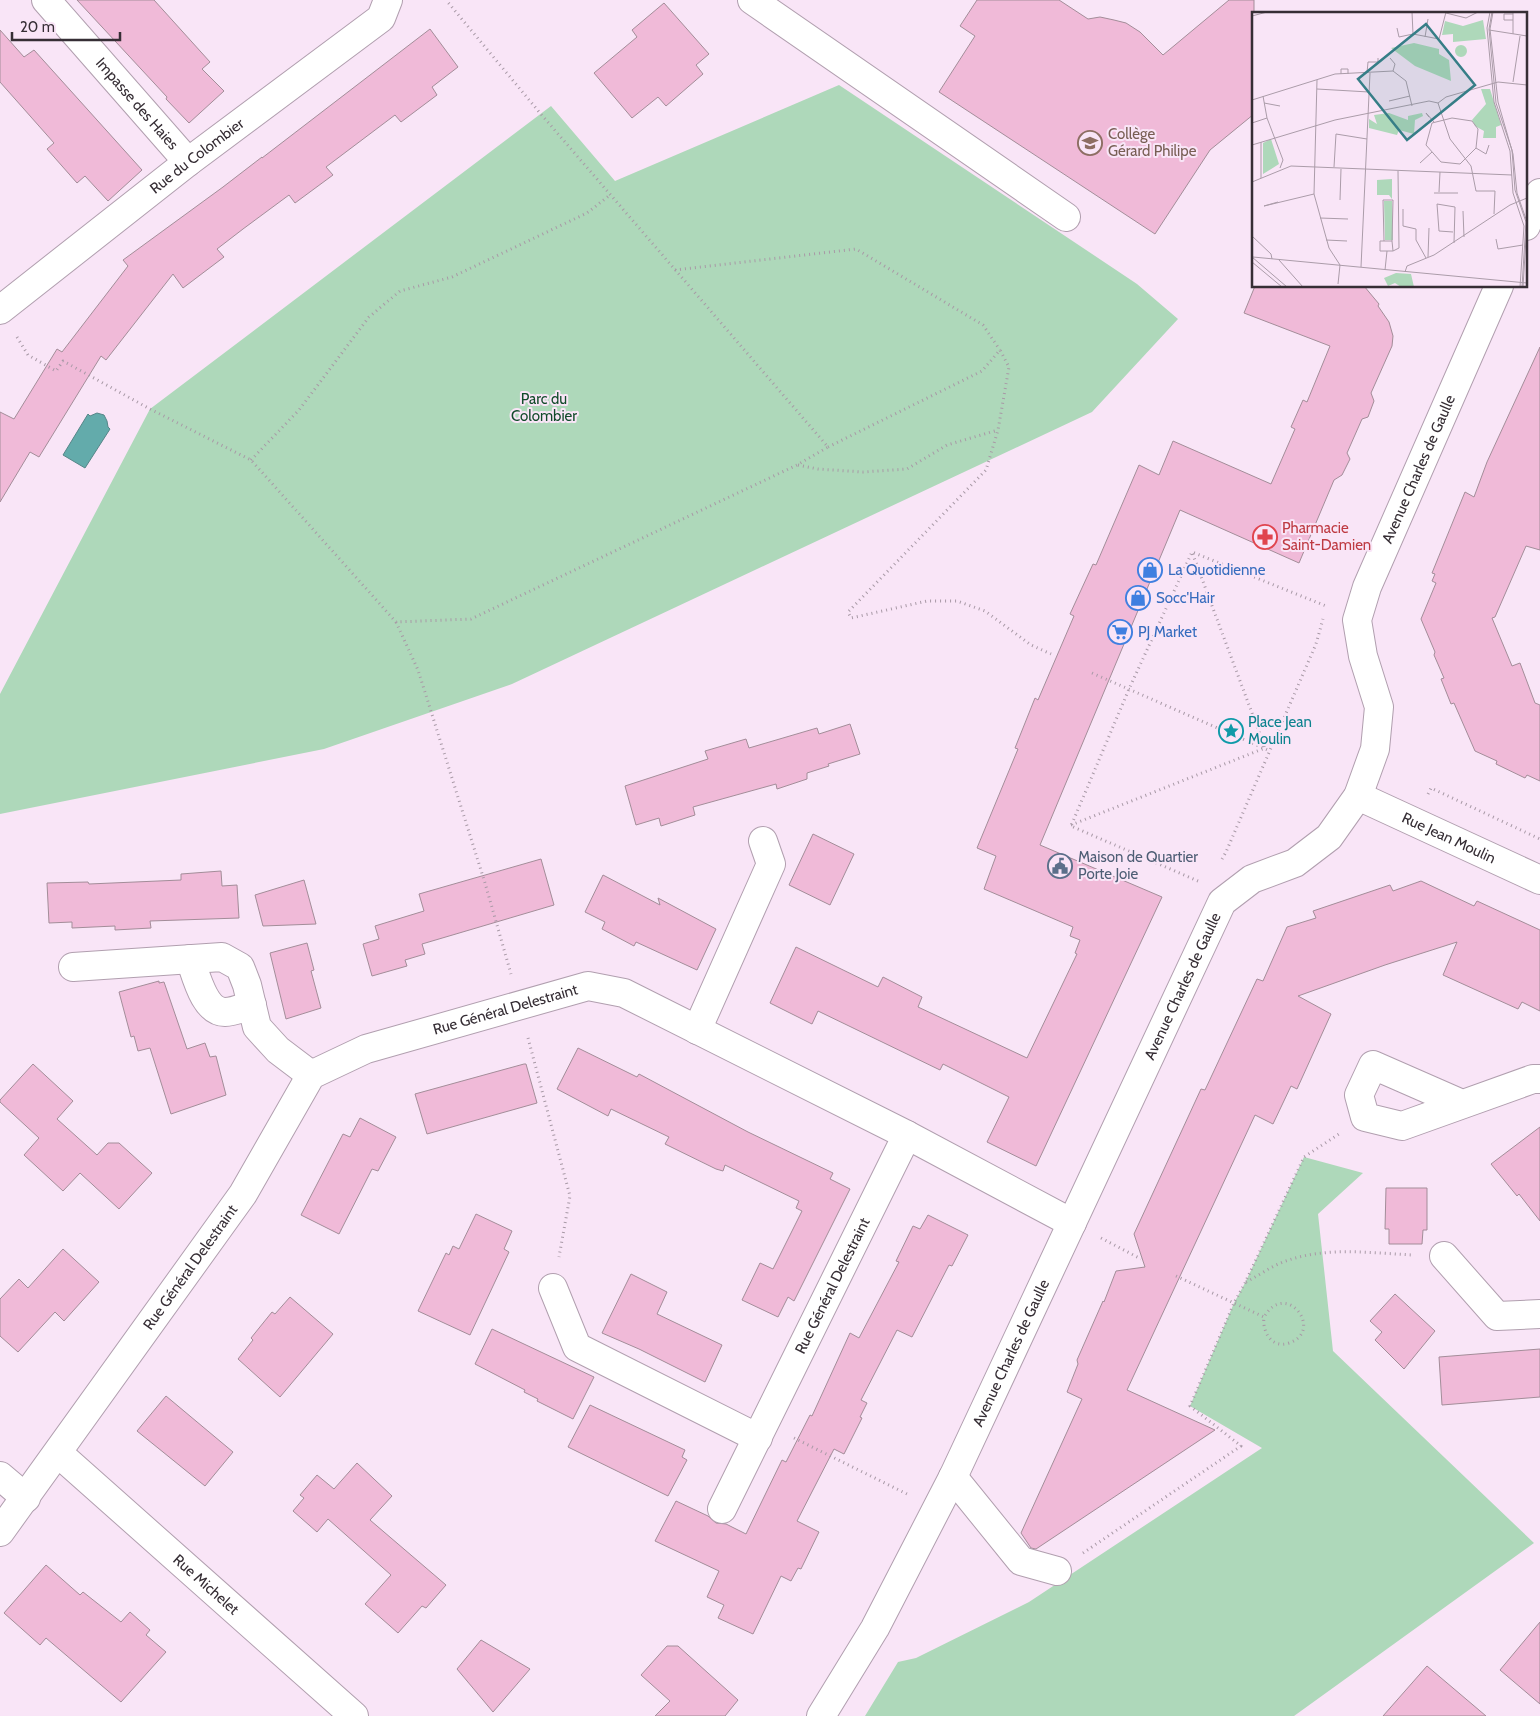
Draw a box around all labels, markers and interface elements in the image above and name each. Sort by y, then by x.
scale bar [12,10,120,42]
inset map [1252,12,1528,288]
text: 20 m [20,18,55,36]
street label: Impasse des Haies [92,54,182,153]
street label: Rue du Colombier [146,114,248,198]
place label: Collège Gérard Philipe [1108,125,1197,160]
school or university icon: Collège Gérard Philipe [1077,130,1103,156]
park label: Parc du Colombier [511,390,577,425]
street label: Avenue Charles de Gaulle [1378,392,1459,546]
place label: Pharmacie Saint-Damien [1282,519,1371,554]
pharmacy icon: Pharmacie Saint-Damien [1252,524,1278,550]
shop icon: La Quotidienne [1137,557,1163,583]
place label: La Quotidienne [1168,561,1266,579]
shop icon: Socc'Hair [1125,585,1151,611]
place label: Socc'Hair [1156,589,1215,607]
supermarket icon: PJ Market [1107,619,1133,645]
place label: PJ Market [1138,623,1197,641]
place label: Place Jean Moulin [1248,713,1312,748]
place icon: Place Jean Moulin [1218,718,1244,744]
street label: Rue Jean Moulin [1399,808,1499,867]
place label: Maison de Quartier Porte Joie [1078,848,1198,883]
public building icon: Maison de Quartier Porte Joie [1047,853,1073,879]
street label: Avenue Charles de Gaulle [1140,910,1225,1063]
street label: Rue Général Delestraint [431,980,580,1039]
street label: Rue Général Delestraint [139,1201,241,1333]
street label: Rue Général Delestraint [791,1215,874,1357]
street label: Avenue Charles de Gaulle [969,1276,1053,1430]
street label: Rue Michelet [169,1551,243,1618]

